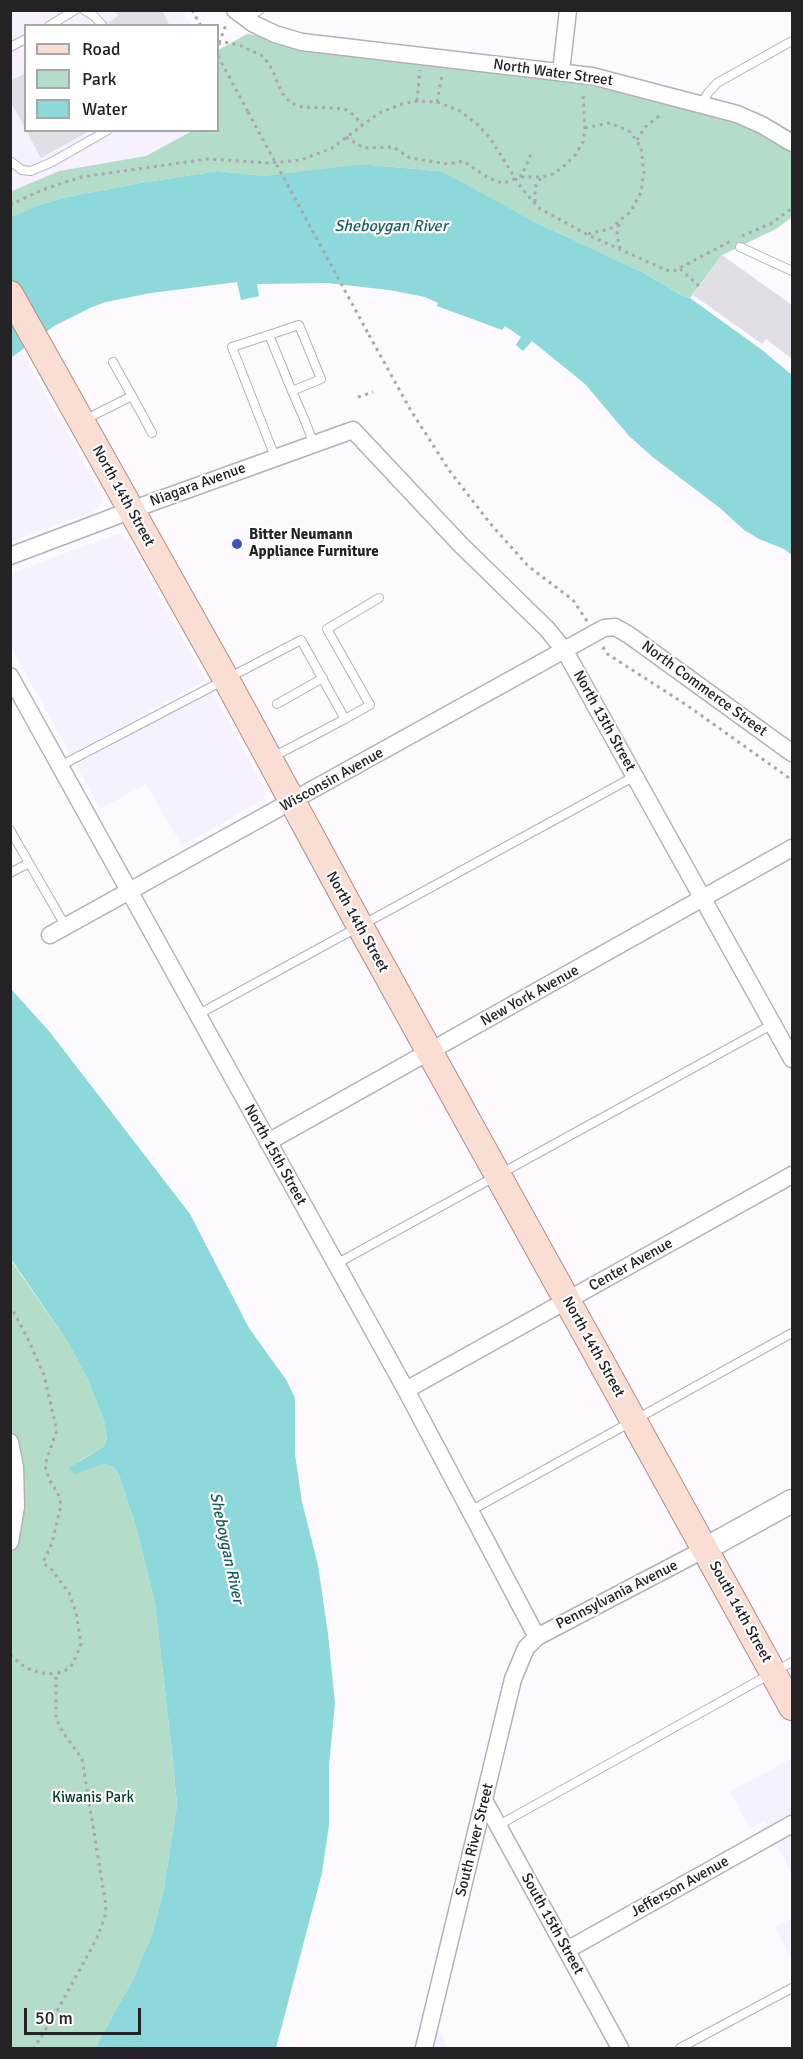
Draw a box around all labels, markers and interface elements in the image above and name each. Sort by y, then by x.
legend [24,24,219,132]
text: Road [82,38,121,60]
street label: North Water Street [492,56,614,90]
text: Park [82,68,117,90]
text: Water [82,98,127,120]
water label: Sheboygan River [334,217,448,237]
street label: North 14th Street [88,442,158,550]
street label: Niagara Avenue [148,459,248,511]
place label: Bitter Neumann Appliance Furniture [249,526,379,561]
marker: Bitter Neumann Appliance Furniture [230,537,244,551]
street label: North Commerce Street [638,637,770,741]
street label: North 13th Street [569,667,639,775]
street label: Wisconsin Avenue [277,744,387,816]
street label: North 14th Street [322,868,392,976]
street label: New York Avenue [478,962,582,1030]
street label: North 15th Street [240,1101,310,1209]
street label: Center Avenue [586,1235,676,1295]
street label: North 14th Street [558,1293,628,1401]
water label: Sheboygan River [205,1491,247,1605]
street label: Pennsylvania Avenue [553,1556,681,1634]
street label: South 14th Street [705,1558,775,1666]
street label: South River Street [452,1782,498,1898]
park label: Kiwanis Park [52,1789,134,1807]
street label: Jefferson Avenue [628,1853,732,1921]
street label: South 15th Street [517,1870,587,1978]
scale bar [27,1996,144,2034]
text: 50 m [35,2007,73,2029]

